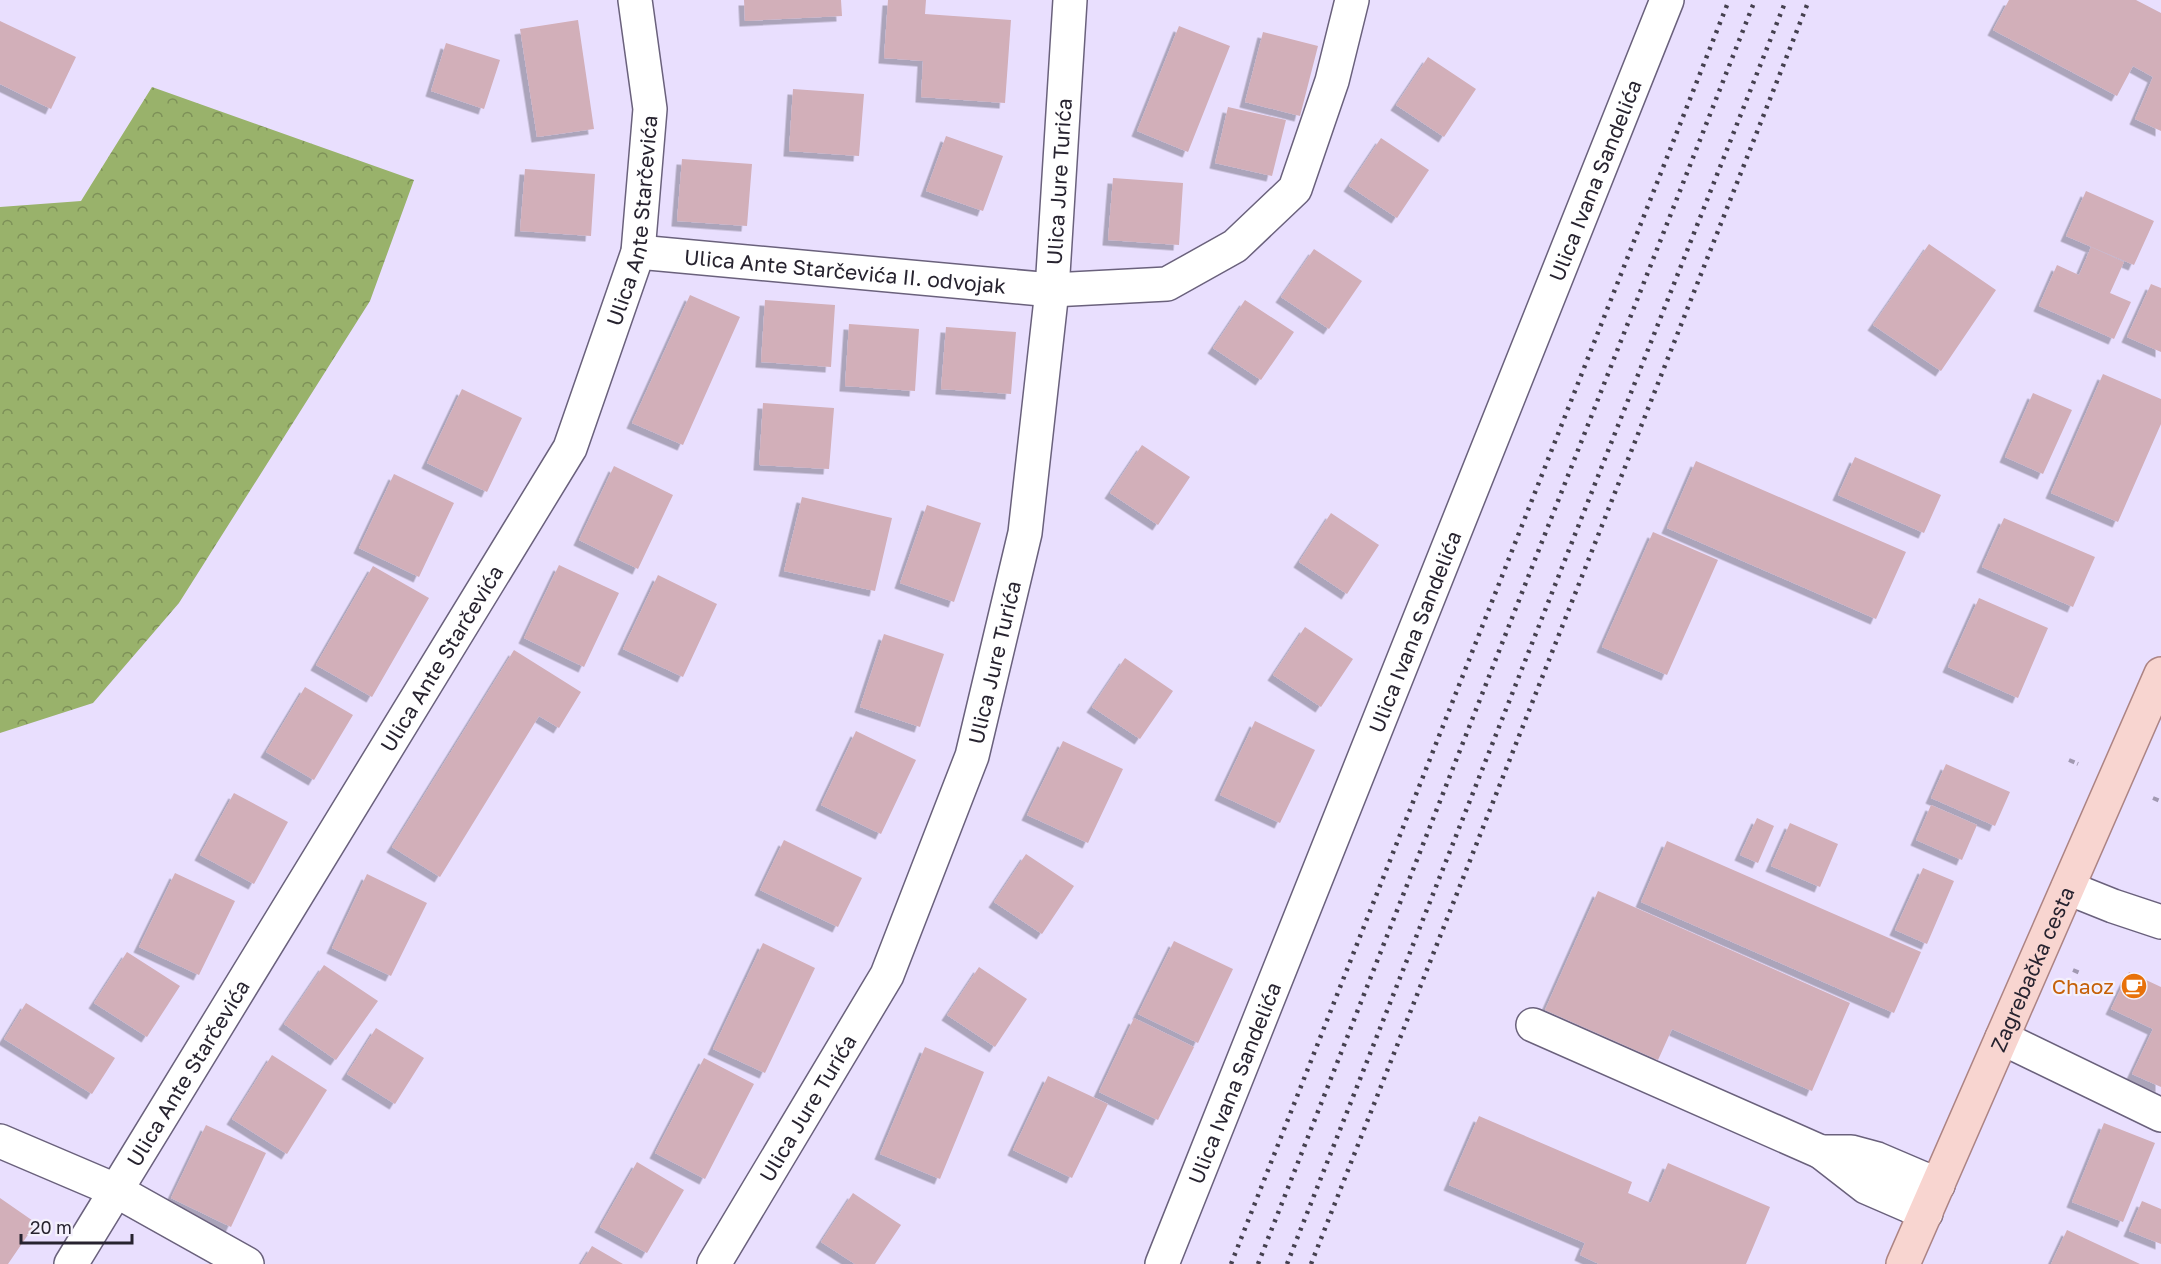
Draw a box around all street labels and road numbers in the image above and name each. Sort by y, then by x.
street label: Ulica Ivana Sandelića [1543,76,1647,285]
street label: Ulica Jure Turića [1041,97,1077,266]
street label: Ulica Ante Starčevića [600,114,662,329]
street label: Ulica Ante Starčevića II. odvojak [683,243,1007,299]
street label: Ulica Ivana Sandelića [1363,527,1467,736]
street label: Ulica Ante Starčevića [374,560,508,756]
street label: Ulica Jure Turića [962,578,1026,747]
street label: Zagrebačka cesta [1985,882,2080,1056]
street label: Ulica Ante Starčevića [121,975,255,1171]
street label: Ulica Ivana Sandelića [1182,978,1286,1188]
street label: Ulica Jure Turića [753,1029,862,1186]

